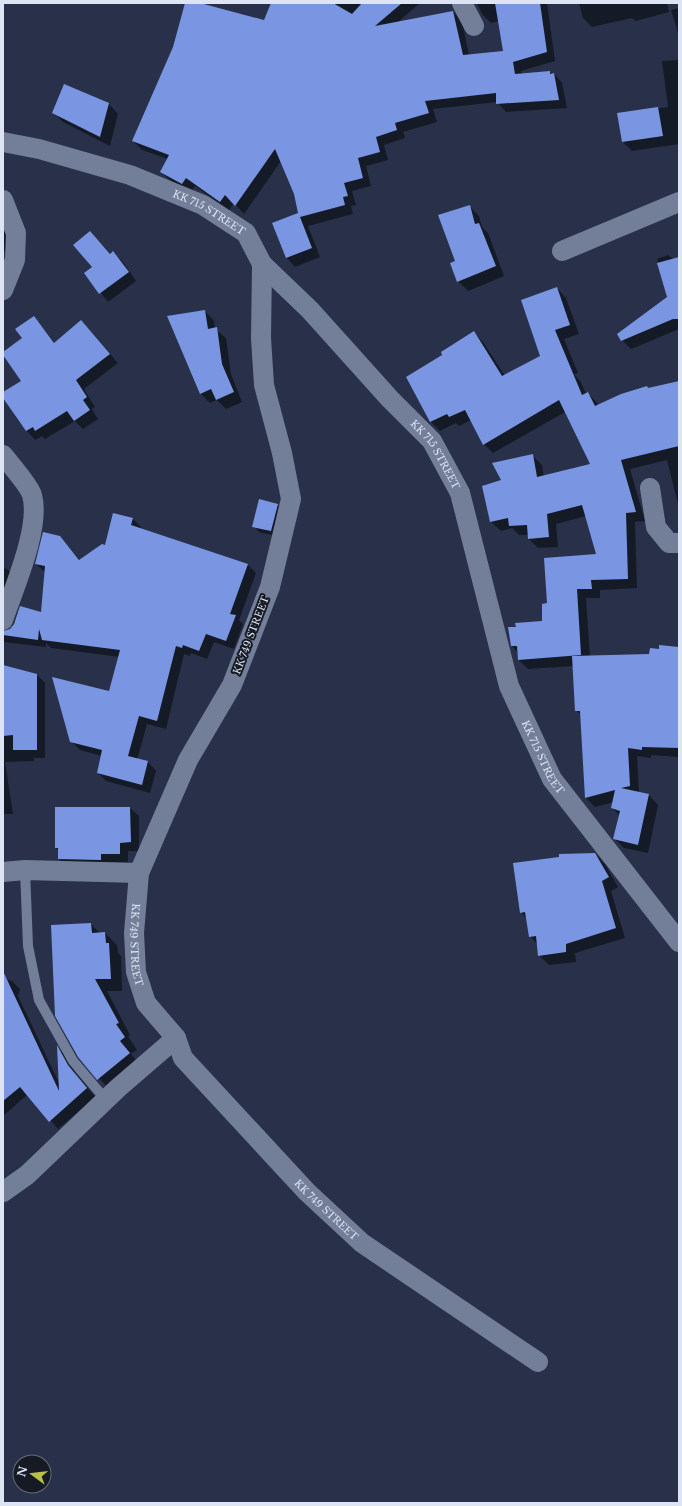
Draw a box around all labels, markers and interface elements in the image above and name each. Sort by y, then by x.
street label: KK 715 STREET [171,187,248,237]
street label: KK 715 STREET [408,417,463,491]
street label: KK 749 STREET [230,594,272,676]
street label: KK 715 STREET [519,718,568,796]
street label: KK 749 STREET [127,903,147,988]
street label: KK 749 STREET [292,1176,361,1243]
north arrow [12,1454,52,1494]
text: N [14,1464,31,1478]

